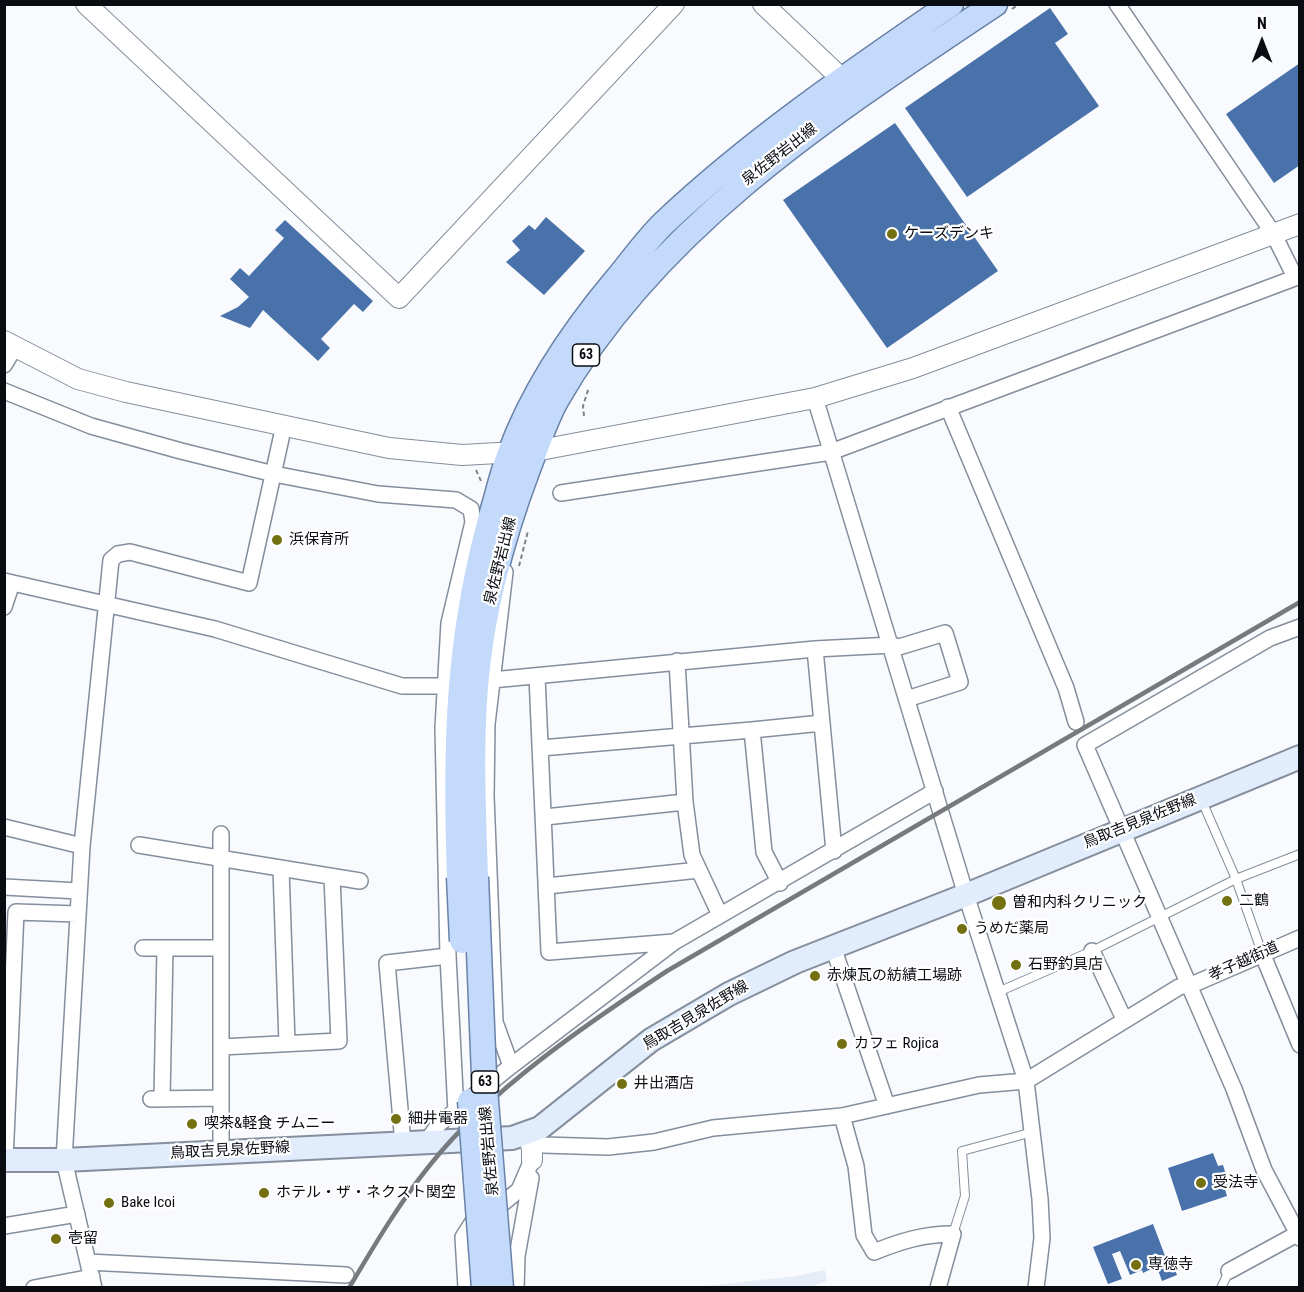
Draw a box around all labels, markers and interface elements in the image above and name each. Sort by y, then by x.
north arrow [1232,12,1292,72]
text: N [1257,14,1267,33]
street label: 泉佐野岩出線 [739,120,821,190]
place label: ケーズデンキ [904,225,994,243]
marker: ケーズデンキ [885,227,899,241]
road number: 63 [572,344,600,366]
street label: 泉佐野岩出線 [481,515,521,607]
place label: 浜保育所 [289,531,349,549]
marker: 浜保育所 [270,533,284,547]
street label: 鳥取吉見泉佐野線 [1081,791,1199,853]
place label: 二鶴 [1239,892,1269,910]
marker: 曽和内科クリニック [990,894,1008,912]
place label: 曽和内科クリニック [1012,894,1147,912]
marker: 二鶴 [1220,894,1234,908]
place label: うめだ薬局 [974,920,1049,938]
marker: うめだ薬局 [955,922,969,936]
street label: 孝子越街道 [1206,939,1282,985]
place label: 石野釣具店 [1028,956,1103,974]
marker: 石野釣具店 [1009,958,1023,972]
place label: 赤煉瓦の紡績工場跡 [827,967,962,985]
marker: 赤煉瓦の紡績工場跡 [808,969,822,983]
street label: 鳥取吉見泉佐野線 [640,977,752,1055]
place label: カフェ Rojica [854,1035,939,1053]
marker: カフェ Rojica [835,1037,849,1051]
road number: 63 [472,1071,498,1093]
place label: 井出酒店 [634,1075,694,1093]
marker: 井出酒店 [615,1077,629,1091]
street label: 泉佐野岩出線 [477,1105,503,1197]
place label: 細井電器 [408,1110,468,1128]
marker: 細井電器 [389,1112,403,1126]
place label: 喫茶&軽食 チムニー [204,1115,336,1133]
marker: 喫茶&軽食 チムニー [185,1117,199,1131]
street label: 鳥取吉見泉佐野線 [170,1139,290,1163]
place label: 受法寺 [1213,1174,1258,1192]
marker: 受法寺 [1194,1176,1208,1190]
place label: ホテル・ザ・ネクスト関空 [276,1184,456,1202]
marker: ホテル・ザ・ネクスト関空 [257,1186,271,1200]
place label: Bake Icoi [121,1194,175,1212]
marker: Bake Icoi [102,1196,116,1210]
place label: 壱留 [68,1230,98,1248]
marker: 壱留 [49,1232,63,1246]
place label: 専徳寺 [1148,1256,1193,1274]
marker: 専徳寺 [1129,1258,1143,1272]

